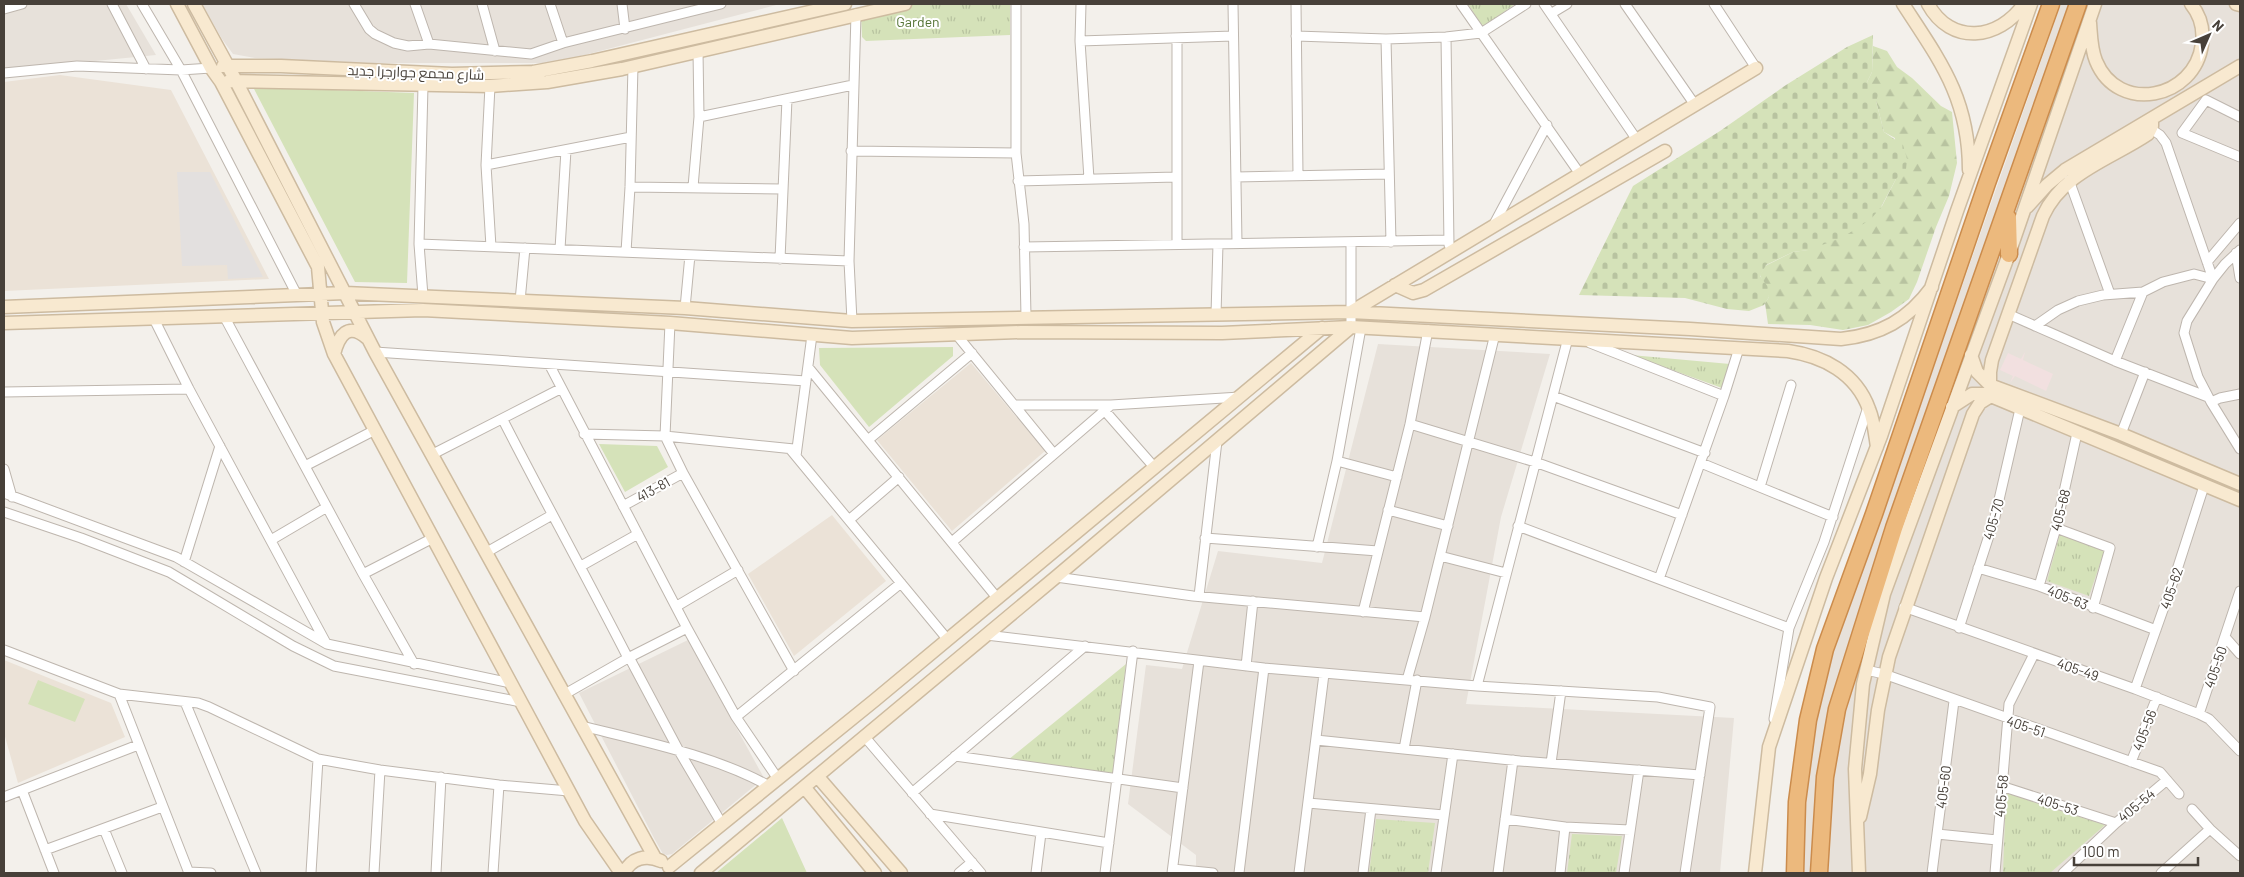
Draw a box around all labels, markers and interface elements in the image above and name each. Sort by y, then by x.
north arrow [2184,10,2234,60]
park label: Garden [896,13,940,30]
text: N [2209,16,2228,35]
street label: شارع مجمع جوارجرا جديد [347,61,485,84]
street label: 413-81 [633,473,673,505]
street label: 405-68 [2047,487,2073,533]
street label: 405-70 [1979,496,2007,542]
street label: 405-62 [2156,565,2186,611]
street label: 405-63 [2045,581,2091,613]
street label: 405-50 [2200,644,2230,690]
street label: 405-49 [2055,654,2101,684]
street label: 405-56 [2128,707,2160,753]
street label: 405-51 [2004,711,2048,741]
street label: 405-60 [1932,764,1954,810]
street label: 405-58 [1991,774,2011,818]
street label: 405-54 [2114,785,2158,825]
street label: 405-53 [2035,789,2081,819]
scale bar [2074,834,2198,866]
text: 100 m [2082,842,2120,860]

